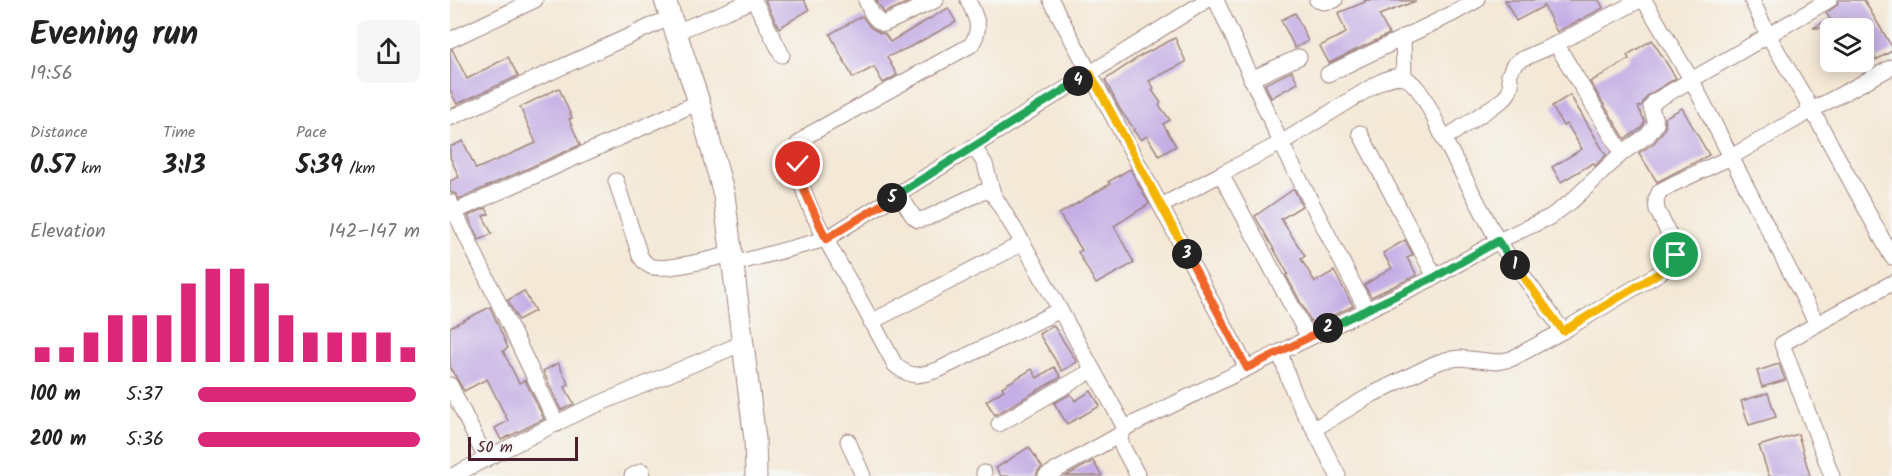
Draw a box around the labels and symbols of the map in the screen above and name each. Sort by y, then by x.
pin: 4 [1063,66,1093,96]
pin [772,138,823,189]
pin: 5 [877,183,907,213]
pin [1650,229,1701,280]
pin: 3 [1172,239,1202,269]
pin: 1 [1500,250,1530,280]
pin: 2 [1313,313,1343,343]
scale bar [468,434,578,462]

